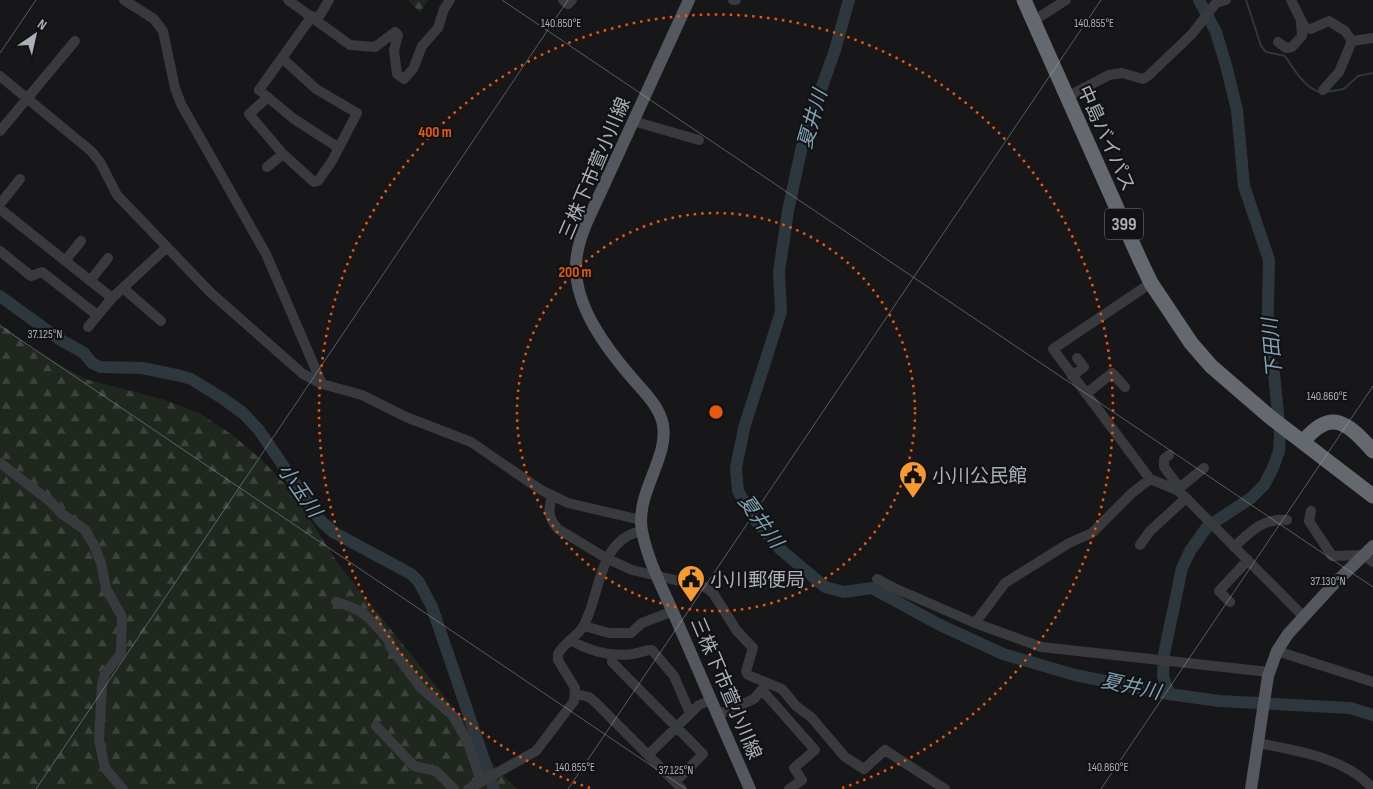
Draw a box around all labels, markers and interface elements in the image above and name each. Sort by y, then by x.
north arrow [10,10,60,60]
text: N [34,15,50,34]
text: 140.850°E [541,16,581,31]
text: 140.855°E [1074,16,1114,31]
street label: 中島バイパス [1072,82,1139,195]
water label: 夏井川 [793,85,833,151]
street label: 三株下市萱小川線 [555,94,636,243]
text: 400 m [418,123,452,142]
road number: 399 [1105,208,1143,240]
text: 200 m [558,263,592,282]
water label: 下田川 [1258,315,1288,379]
text: 37.125°N [28,327,62,342]
text: 140.860°E [1307,389,1347,404]
centre of rings [707,403,725,421]
water label: 小玉川 [272,459,327,524]
public building icon: 小川公民館 [898,460,928,499]
place label: 小川公民館 [932,465,1027,488]
water label: 夏井川 [733,490,789,555]
public building icon: 小川郵便局 [676,564,706,603]
place label: 小川郵便局 [710,569,805,592]
text: 37.130°N [1310,574,1346,589]
street label: 三株下市萱小川線 [685,614,766,763]
water label: 夏井川 [1099,669,1165,705]
text: 140.855°E [555,760,595,775]
text: 140.860°E [1088,760,1128,775]
text: 37.125°N [659,763,693,778]

